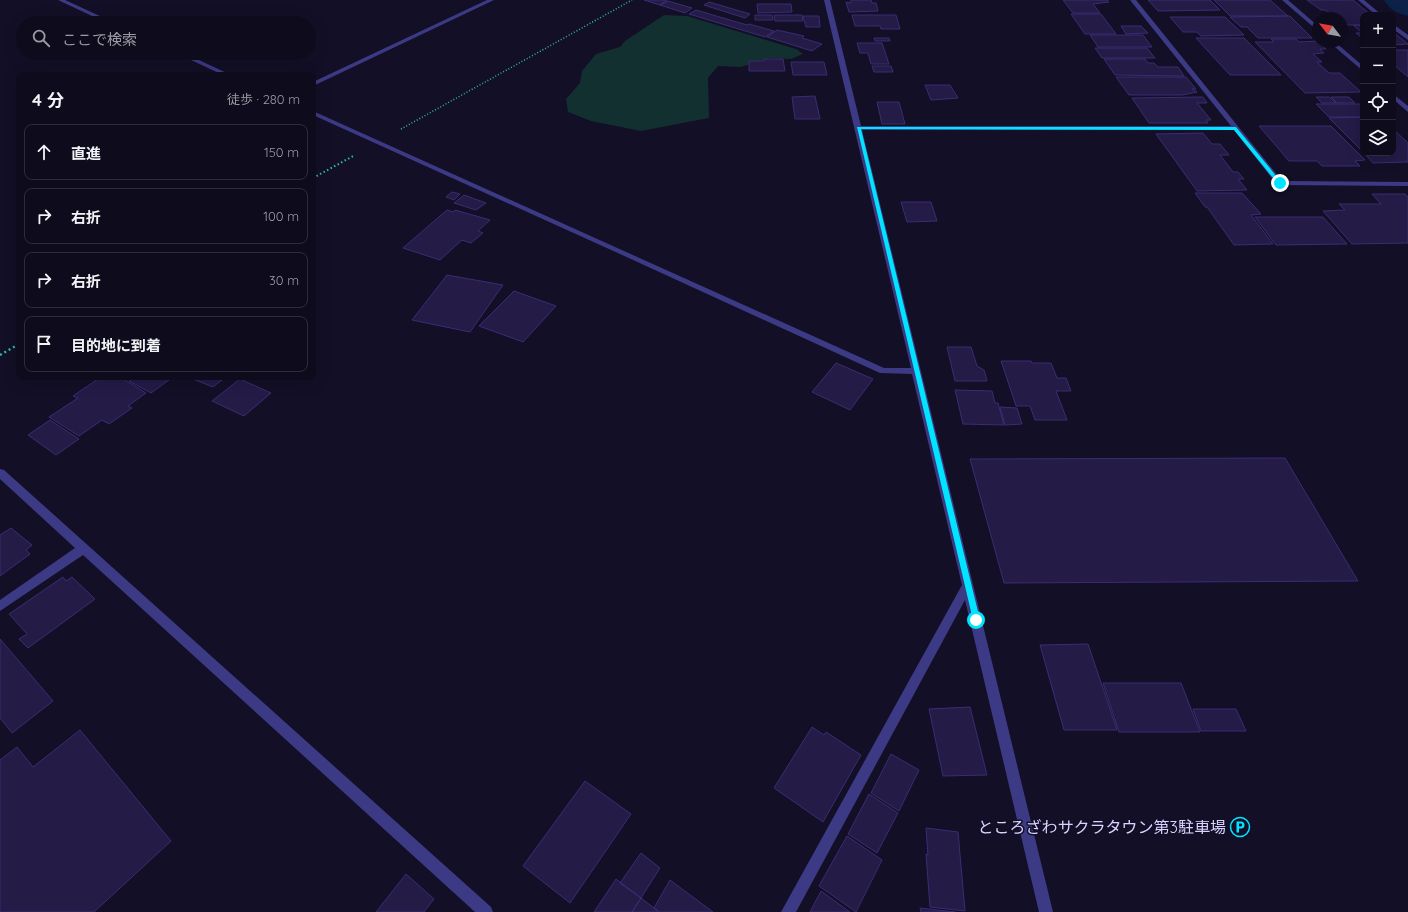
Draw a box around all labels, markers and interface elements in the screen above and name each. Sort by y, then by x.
north arrow [1312,12,1348,48]
map controls [1360,12,1396,156]
button: + [1360,12,1396,48]
search box [16,16,316,60]
icon: search [30,27,52,49]
text: ここで検索 [62,30,137,49]
button: − [1360,48,1396,84]
button: locate [1360,84,1396,120]
text: 4 分 [32,89,64,110]
text: 徒歩 · 280 m [227,91,300,107]
button: layers [1360,120,1396,156]
icon: ahead [33,141,55,163]
text: 直進 [71,144,101,163]
text: 150 m [264,144,299,160]
route end [1271,174,1289,192]
icon: right [33,205,55,227]
text: 右折 [71,208,101,227]
text: 100 m [263,208,299,224]
icon: right [33,269,55,291]
text: 右折 [71,272,101,291]
text: 30 m [269,272,299,288]
icon: arrive [33,333,55,355]
text: 目的地に到着 [71,336,161,355]
route start [967,611,985,629]
parking icon: ところざわサクラタウン第3駐車場 [1229,816,1251,838]
place label: ところざわサクラタウン第3駐車場 [978,817,1226,837]

